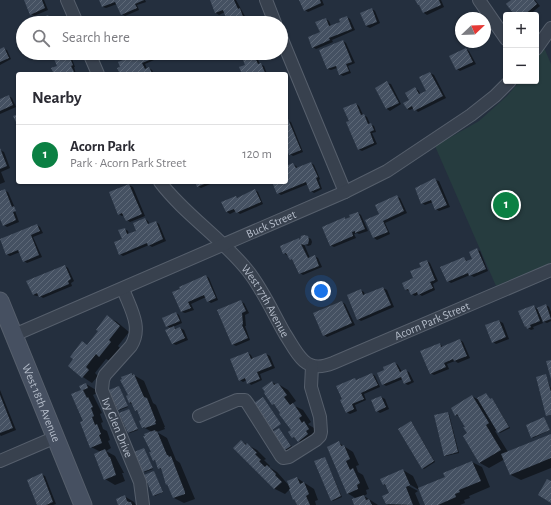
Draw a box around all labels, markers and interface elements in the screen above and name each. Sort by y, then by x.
north arrow [455,12,491,48]
map controls [503,12,539,84]
button: + [503,12,539,48]
search box [16,16,288,60]
icon: search [30,27,52,49]
text: Search here [62,30,130,45]
button: − [503,48,539,84]
text: Nearby [32,89,82,106]
text: Acorn Park [70,139,135,154]
text: 1 [43,148,47,161]
text: 120 m [242,148,272,161]
text: Park · Acorn Park Street [70,157,186,170]
pin: 1 [493,190,519,220]
street label: Buck Street [244,208,298,240]
street label: West 17th Avenue [239,262,292,339]
your location [311,281,331,301]
street label: Acorn Park Street [393,299,471,342]
street label: West 18th Avenue [20,362,63,444]
street label: Ivy Glen Drive [100,396,135,459]

